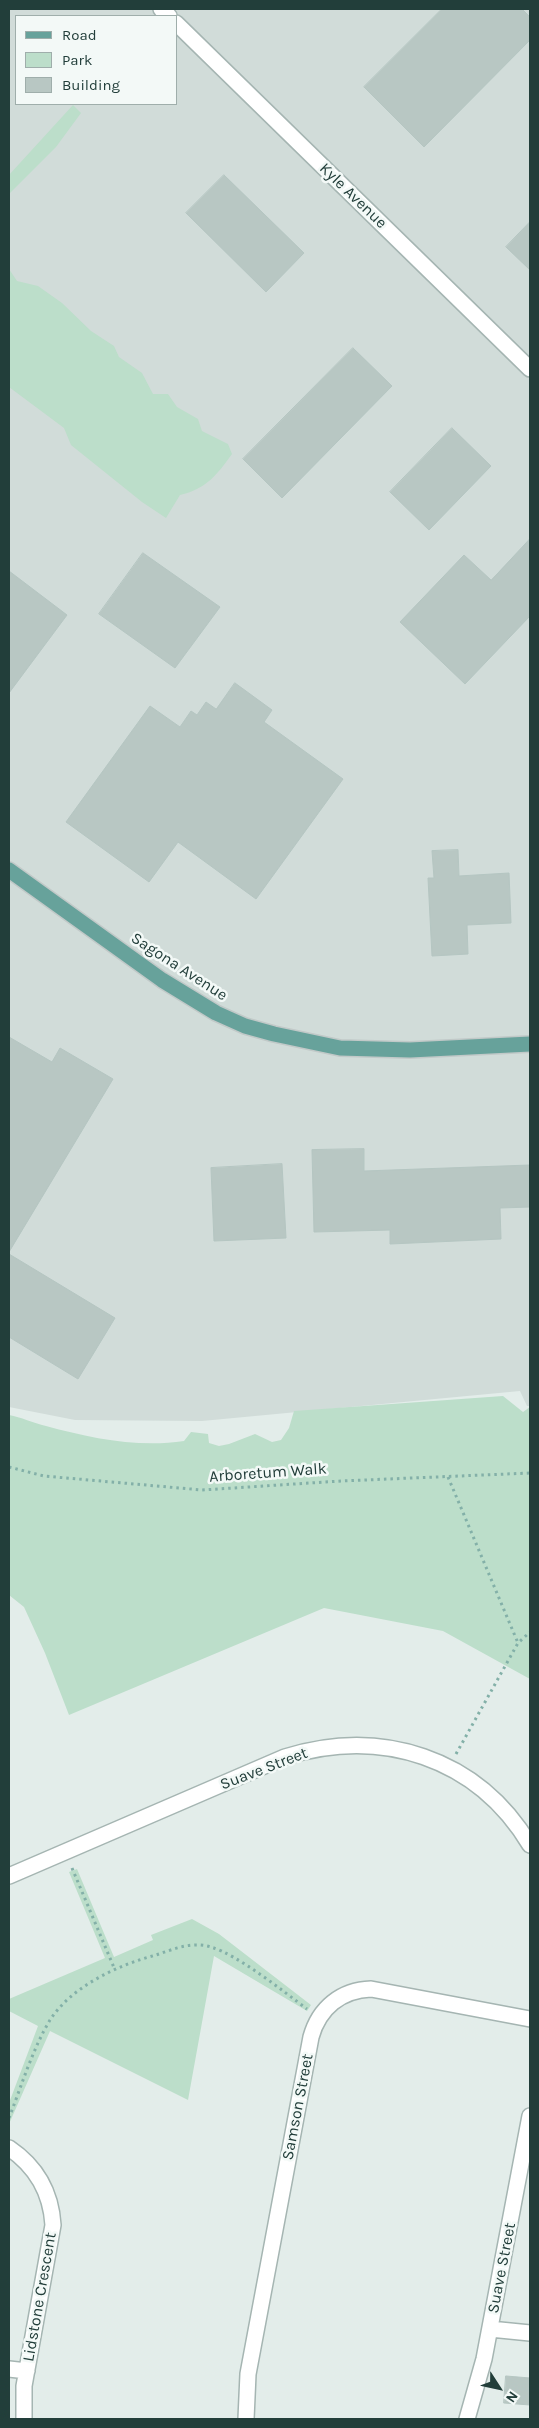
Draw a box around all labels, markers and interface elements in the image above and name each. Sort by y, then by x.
legend [15,15,178,105]
text: Road [62,26,97,44]
text: Park [62,51,92,69]
text: Building [62,76,120,94]
street label: Kyle Avenue [315,159,391,233]
street label: Sagona Avenue [127,929,231,1005]
street label: Arboretum Walk [209,1459,327,1487]
street label: Suave Street [218,1744,310,1794]
street label: Samson Street [278,2052,318,2162]
street label: Suave Street [484,2221,520,2315]
street label: Lidstone Crescent [19,2231,61,2363]
north arrow [474,2363,524,2413]
text: N [502,2388,522,2406]

